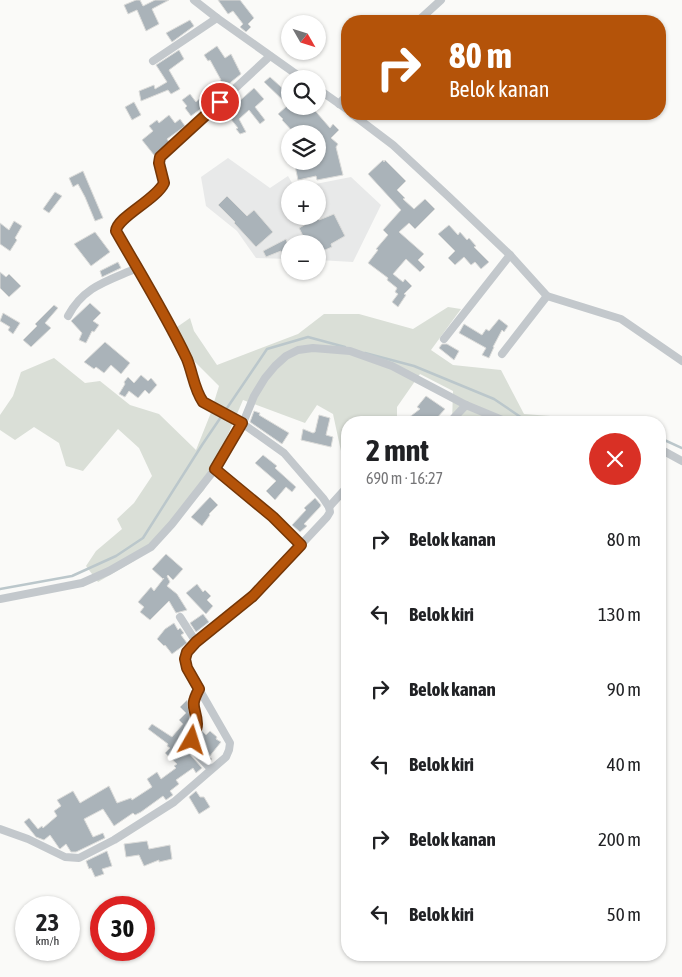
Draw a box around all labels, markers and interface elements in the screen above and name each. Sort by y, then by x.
north arrow [281,15,326,60]
map controls [281,15,326,280]
icon: right [366,35,431,100]
text: 80 m [449,35,512,75]
button: search [281,70,326,115]
text: Belok kanan [449,76,550,102]
pin [199,81,241,123]
icon: arrive [206,88,234,116]
button: layers [281,125,326,170]
button: + [281,180,326,225]
button: − [281,235,326,280]
text: 2 mnt [366,433,429,467]
button: close [589,433,641,485]
text: 690 m · 16:27 [366,469,443,487]
icon: right [366,525,394,553]
text: Belok kanan [409,528,496,550]
text: 80 m [607,528,641,550]
icon: left [366,600,394,628]
text: Belok kiri [409,603,474,625]
text: 130 m [598,603,641,625]
icon: right [366,675,394,703]
text: Belok kanan [409,678,496,700]
text: 90 m [607,678,641,700]
position arrow [165,713,217,765]
icon: left [366,750,394,778]
text: Belok kiri [409,753,474,775]
text: 40 m [607,753,641,775]
icon: right [366,825,394,853]
text: Belok kanan [409,828,496,850]
text: 200 m [598,828,641,850]
speed limit sign: 30 [90,896,155,961]
icon: left [366,900,394,928]
text: Belok kiri [409,903,474,925]
text: 50 m [607,903,641,925]
text: 23 [36,908,59,936]
text: km/h [36,934,59,948]

